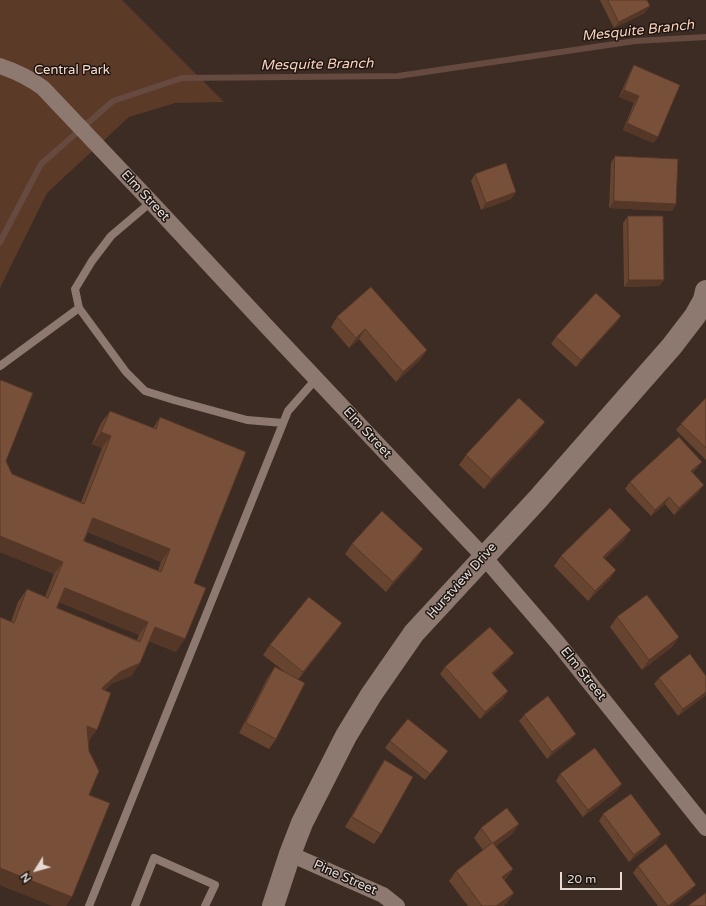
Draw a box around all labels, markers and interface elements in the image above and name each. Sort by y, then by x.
water label: Mesquite Branch [581,17,695,45]
water label: Mesquite Branch [260,56,374,74]
park label: Central Park [34,63,110,79]
street label: Elm Street [117,167,173,225]
street label: Elm Street [339,404,395,462]
street label: Hurstview Drive [424,540,500,622]
street label: Elm Street [557,644,609,704]
north arrow [16,850,56,890]
street label: Pine Street [311,857,379,899]
scale bar [562,864,624,890]
text: N [18,870,34,885]
text: 20 m [567,872,596,886]

